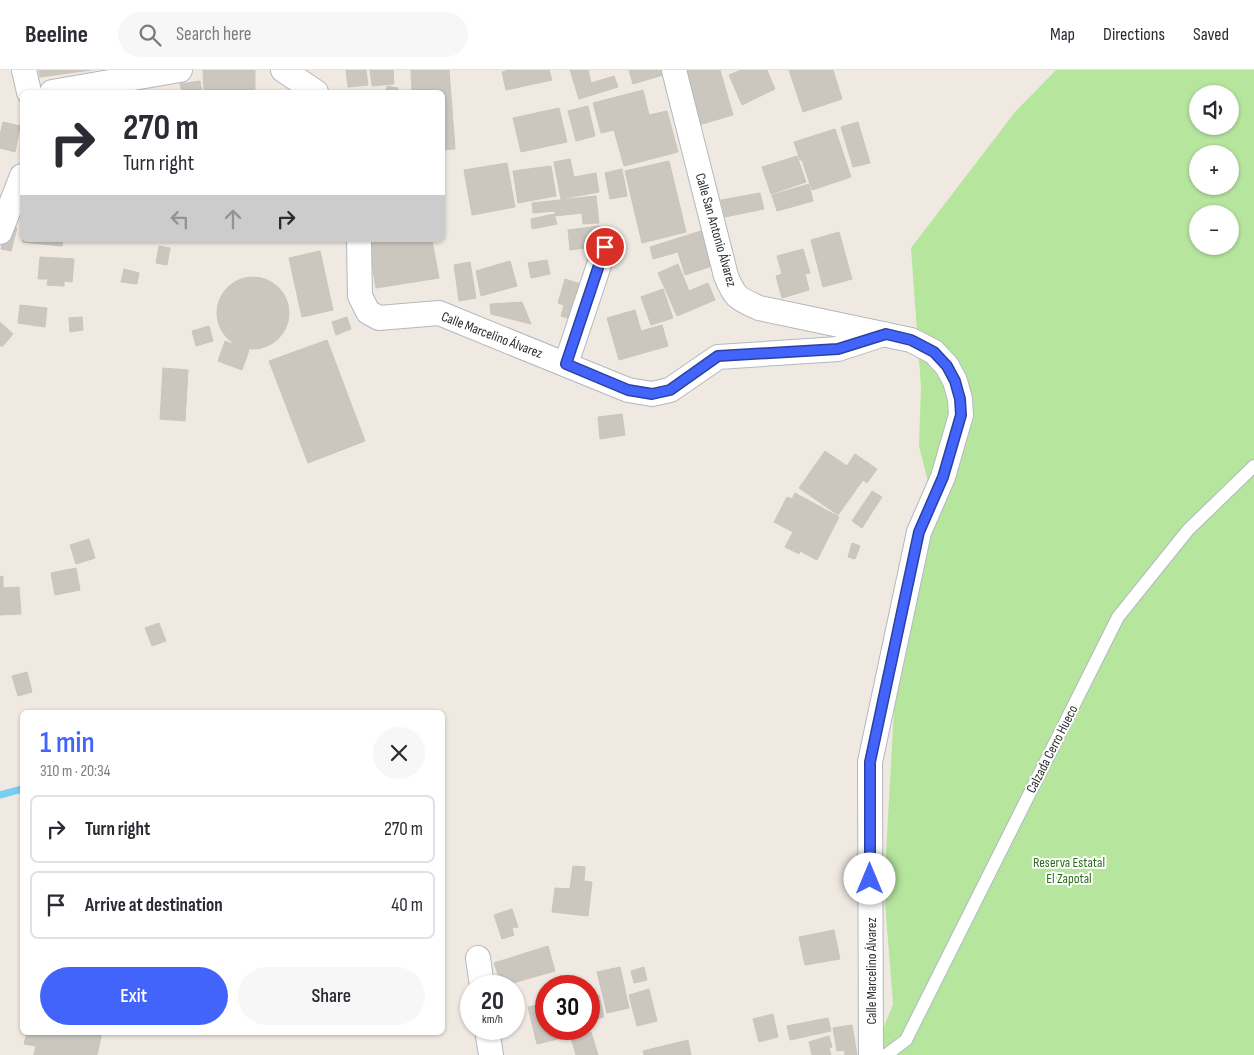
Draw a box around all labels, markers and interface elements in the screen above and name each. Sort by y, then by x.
search box [118,12,468,57]
text: Beeline [25,20,88,49]
icon: search [136,21,164,49]
text: Search here [176,23,251,46]
text: Map [1050,24,1075,45]
text: Directions [1103,24,1165,45]
text: Saved [1193,24,1229,45]
map controls [1189,85,1239,255]
button: sound [1189,85,1239,135]
text: 270 m [123,107,199,150]
icon: right [40,110,105,175]
button: + [1189,145,1239,195]
text: Turn right [123,150,194,177]
street label: Calle San Antonio Álvarez [692,171,740,289]
icon: left [166,205,194,233]
icon: ahead [219,205,247,233]
icon: right [272,205,300,233]
button: − [1189,205,1239,255]
pin [584,226,626,268]
icon: arrive [591,233,619,261]
street label: Calle Marcelino Álvarez [439,308,545,362]
street label: Calzada Cerro Hueco [1023,702,1082,796]
text: 1 min [40,725,95,761]
button: close [373,727,425,779]
text: 310 m · 20:34 [40,762,111,781]
icon: right [42,815,70,843]
text: Turn right [85,818,150,841]
text: 270 m [384,818,423,841]
position arrow [843,852,895,904]
park label: Reserva Estatal El Zapotal [1033,854,1105,887]
icon: arrive [42,891,70,919]
text: Arrive at destination [85,894,223,917]
text: 40 m [391,894,423,917]
street label: Calle Marcelino Álvarez [863,917,880,1025]
button: Exit [40,967,228,1025]
button: Share [238,967,425,1025]
speed limit sign: 30 [535,975,600,1040]
text: 20 [481,986,504,1017]
text: km/h [482,1012,503,1027]

